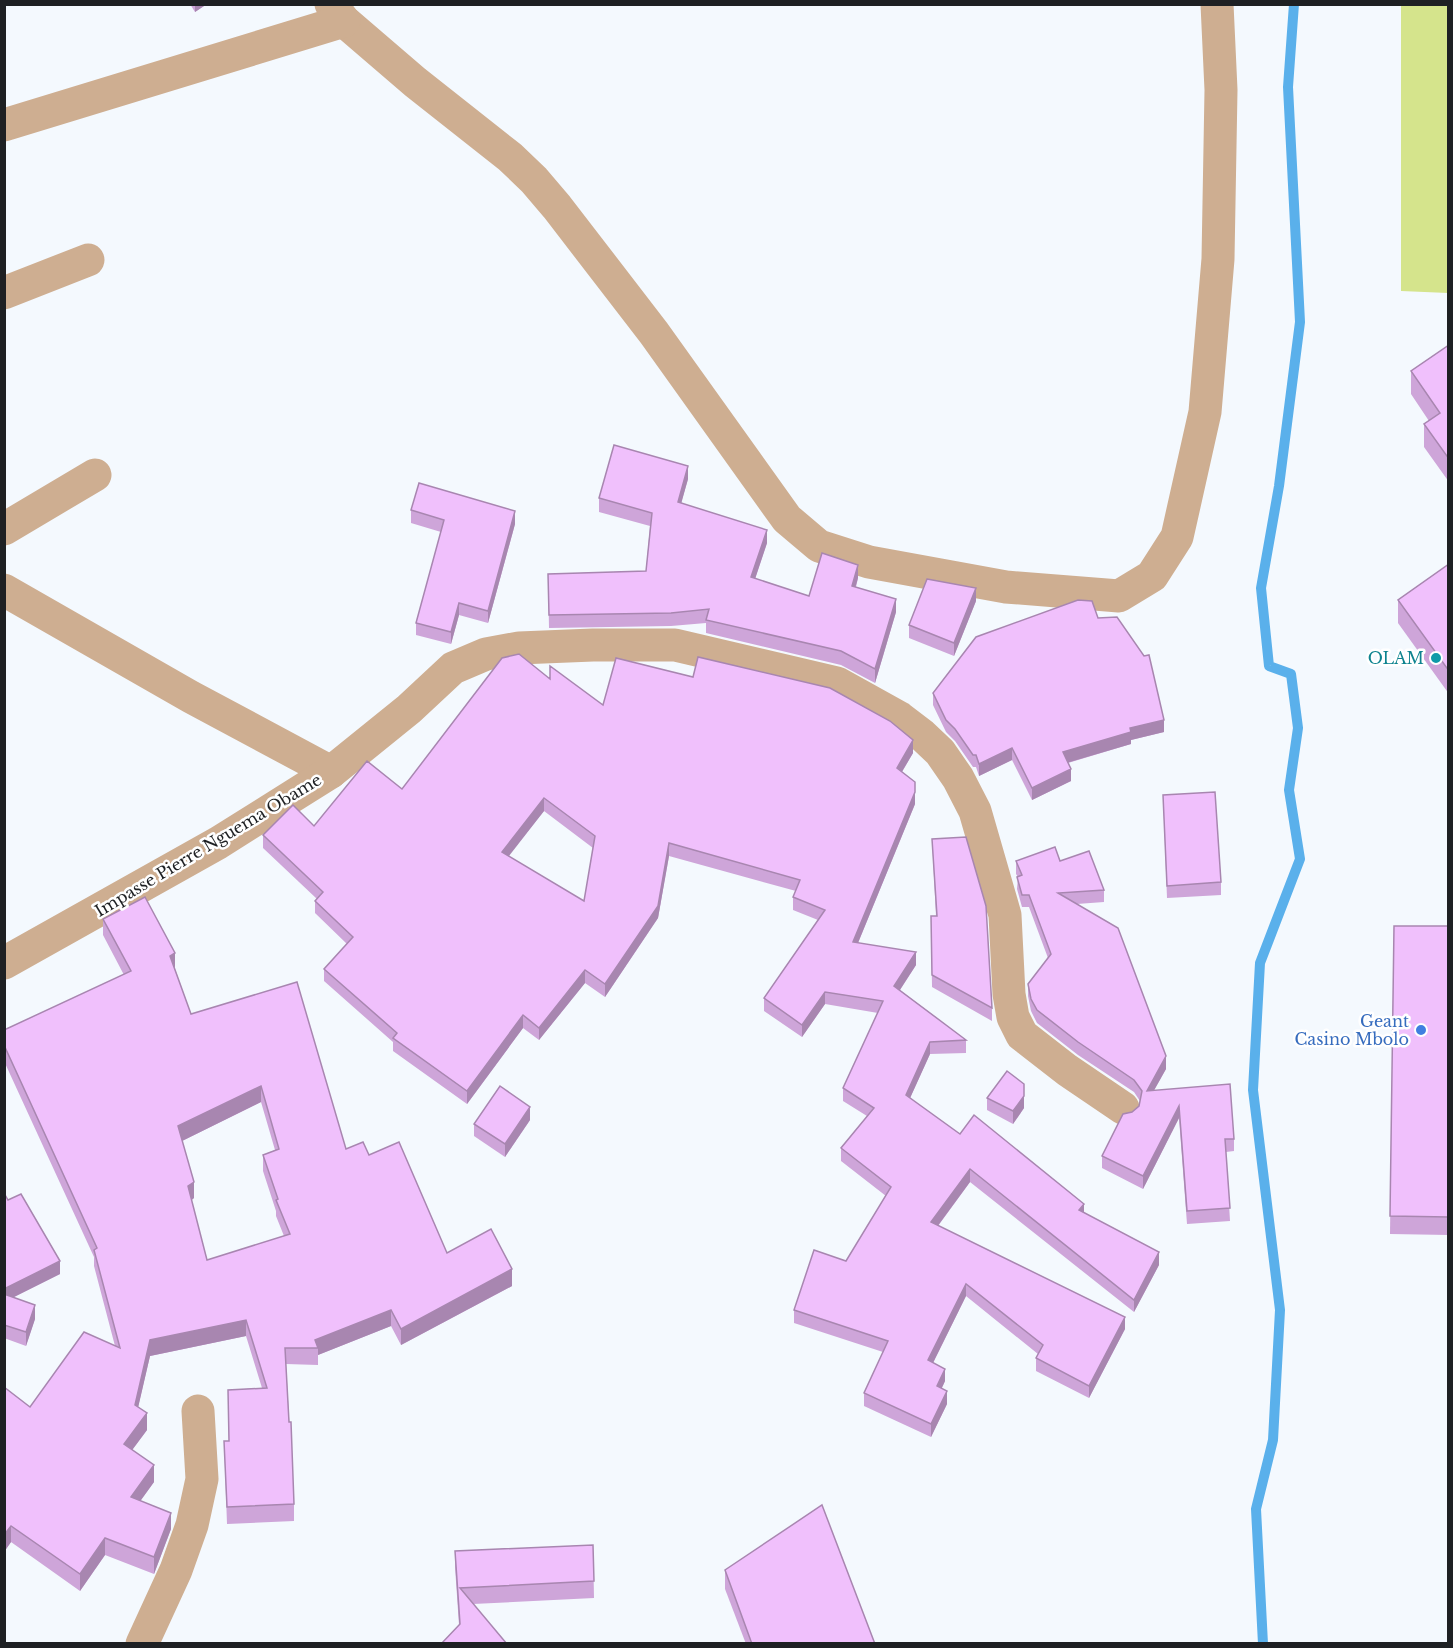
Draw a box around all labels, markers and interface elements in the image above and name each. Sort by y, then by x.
place label: OLAM [1368,648,1424,668]
marker: OLAM [1429,651,1443,665]
street label: Impasse Pierre Nguema Obame [91,769,325,921]
place label: Geant Casino Mbolo [1294,1011,1409,1049]
marker: Geant Casino Mbolo [1414,1023,1428,1037]

